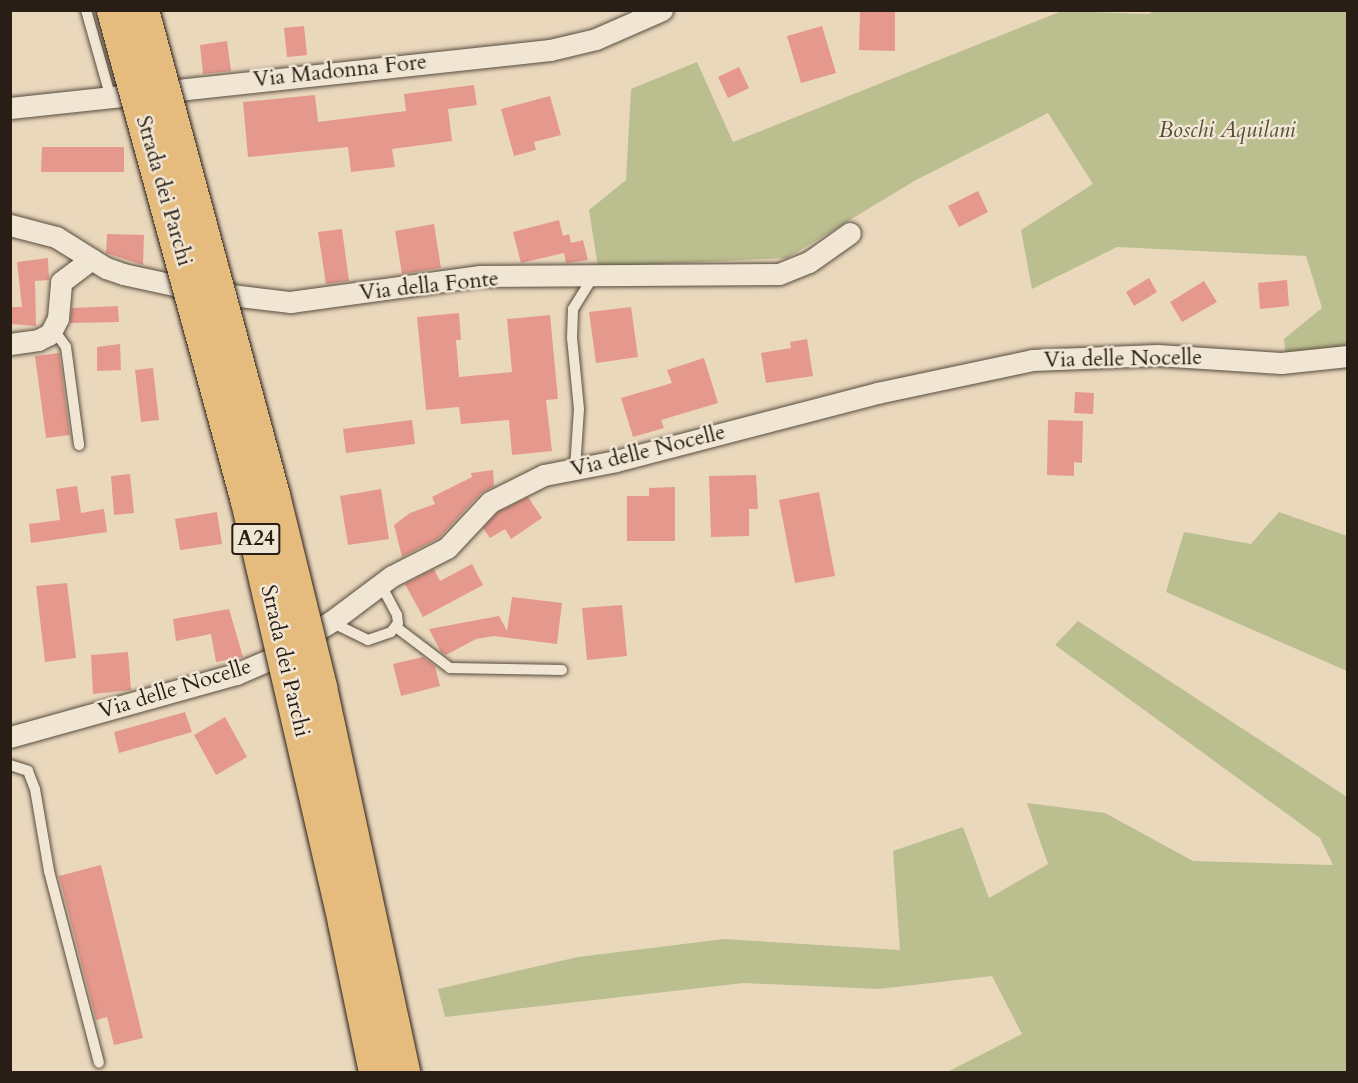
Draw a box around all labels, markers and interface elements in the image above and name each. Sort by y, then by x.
street label: Via Madonna Fore [252,49,428,93]
street label: Strada dei Parchi [130,113,198,269]
park label: Boschi Aquilani [1158,118,1296,144]
street label: Via della Fonte [358,266,500,306]
street label: Via delle Nocelle [1044,344,1202,374]
street label: Via delle Nocelle [568,419,728,483]
road number: A24 [230,521,282,557]
street label: Strada dei Parchi [255,582,315,740]
street label: Via delle Nocelle [95,653,255,725]

